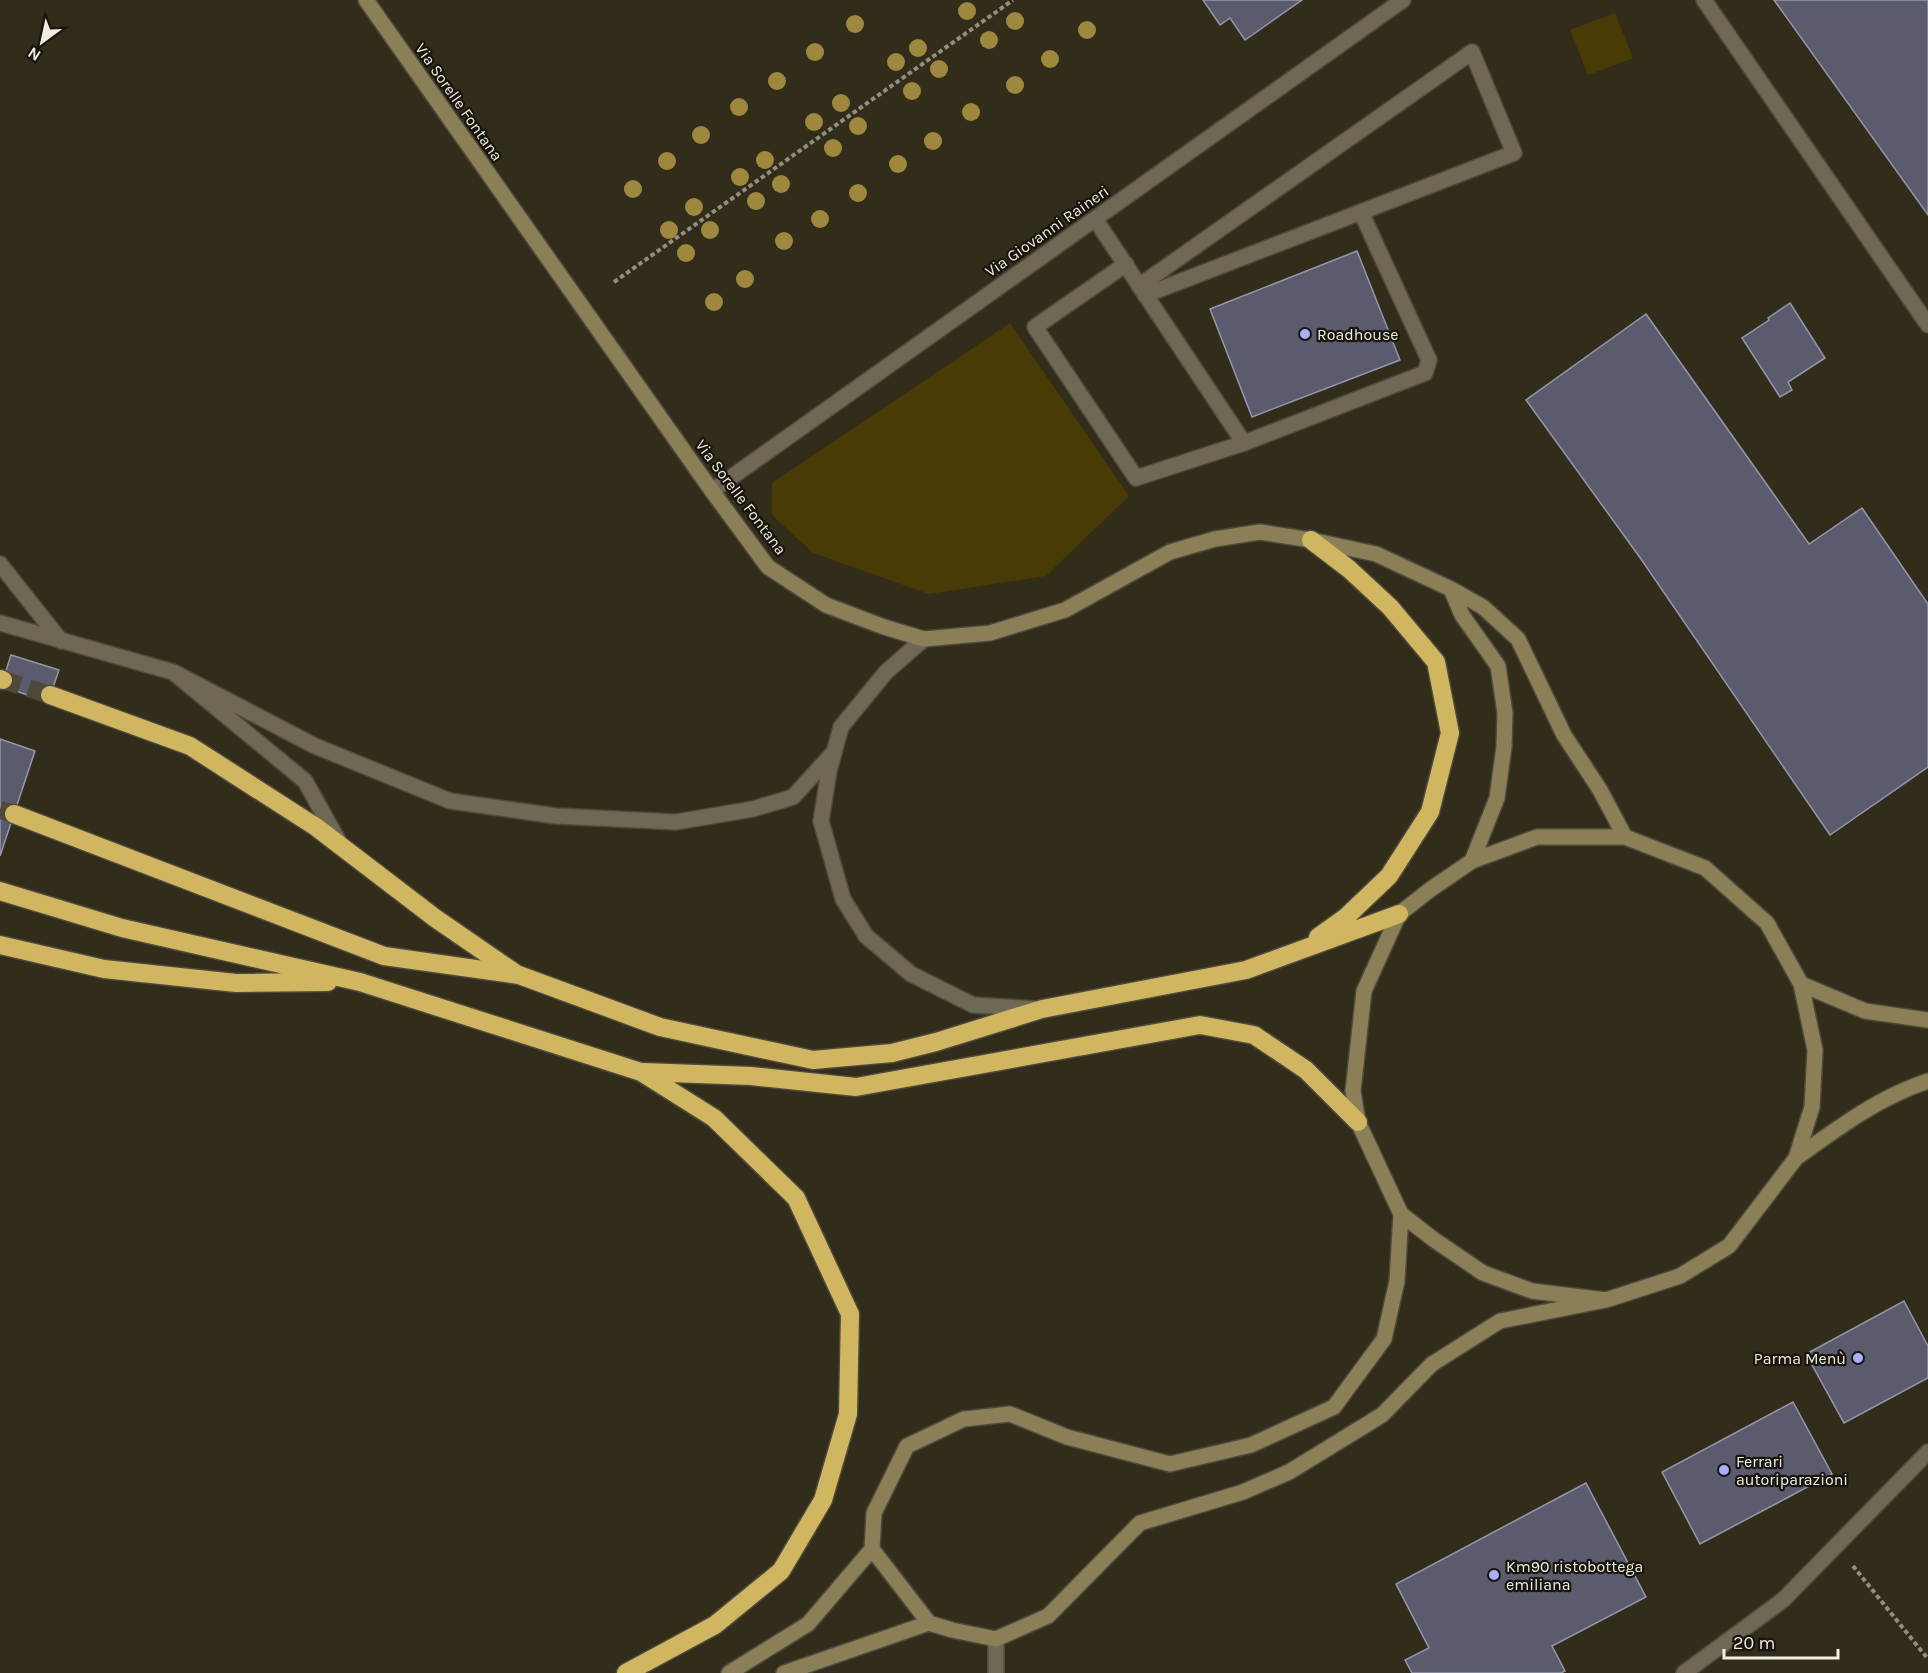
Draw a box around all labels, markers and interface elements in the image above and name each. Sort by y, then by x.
north arrow [12,12,72,72]
street label: Via Sorelle Fontana [411,39,507,165]
text: N [24,43,44,65]
street label: Via Giovanni Raineri [981,181,1113,281]
place label: Roadhouse [1317,325,1399,344]
marker: Roadhouse [1298,327,1312,341]
street label: Via Sorelle Fontana [691,436,791,558]
place label: Parma Menù [1754,1349,1846,1368]
marker: Parma Menù [1851,1351,1865,1365]
place label: Ferrari autoriparazioni [1736,1452,1848,1489]
marker: Ferrari autoriparazioni [1717,1463,1731,1477]
place label: Km90 ristobottega emiliana [1506,1557,1643,1594]
marker: Km90 ristobottega emiliana [1487,1568,1501,1582]
scale bar [1724,1622,1838,1660]
text: 20 m [1733,1632,1775,1654]

